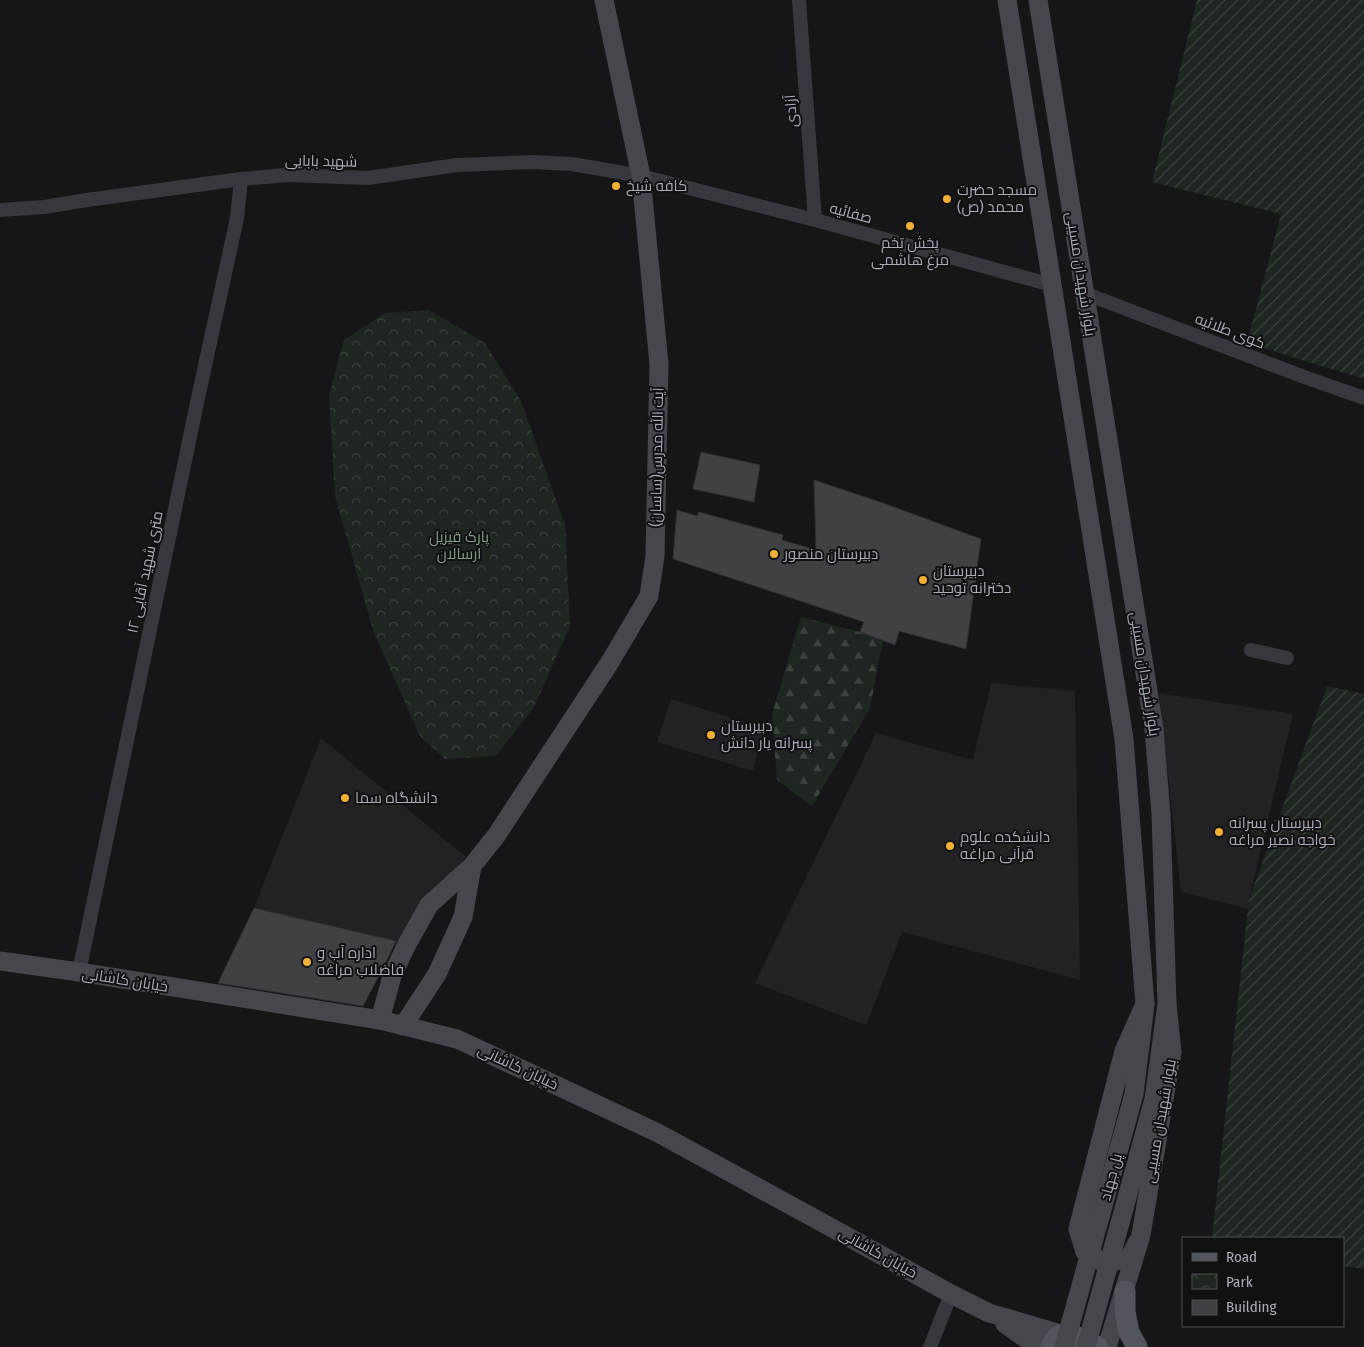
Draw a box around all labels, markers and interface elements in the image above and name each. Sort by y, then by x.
street label: آزادی [781,94,802,128]
street label: شهید بابایی [285,151,357,172]
place label: کافه شیخ [626,177,687,197]
marker: کافه شیخ [610,180,622,192]
place label: مسجد حضرت محمد (ص) [957,181,1037,217]
marker: مسجد حضرت محمد (ص) [941,193,953,205]
street label: صفائیه [828,199,874,227]
street label: بلوار شهیدان مسیبی [1061,211,1100,338]
marker: پخش تخم مرغ هاشمی [904,220,916,232]
place label: پخش تخم مرغ هاشمی [871,234,949,271]
street label: کوی طلائیه [1192,309,1267,353]
street label: آیت الله مدرس(ساسان) [646,387,668,527]
street label: ۱۲ متری شهید آقایی [123,509,168,635]
park label: پارک قیزیل ارسالان [429,528,489,564]
place label: دبیرستان منصور [783,545,878,564]
marker: دبیرستان منصور [768,548,780,560]
place label: دبیرستان دخترانه توحید [933,562,1011,597]
marker: دبیرستان دخترانه توحید [917,574,929,586]
street label: بلوار شهیدان مسیبی [1125,611,1164,738]
place label: دبیرستان پسرانه یار دانش [721,717,812,753]
marker: دبیرستان پسرانه یار دانش [705,729,717,741]
place label: دانشگاه سما [355,789,437,807]
marker: دانشگاه سما [339,792,351,804]
place label: دبیرستان پسرانه خواجه نصیر مراغه [1229,814,1336,849]
marker: دبیرستان پسرانه خواجه نصیر مراغه [1213,826,1225,838]
place label: دانشکده علوم قرآنی مراغه [960,828,1050,864]
marker: دانشکده علوم قرآنی مراغه [944,840,956,852]
place label: اداره آب و فاضلاب مراغه [317,944,404,979]
marker: اداره آب و فاضلاب مراغه [301,956,313,968]
street label: خیابان کاشانی [80,964,169,997]
street label: خیابان کاشانی [474,1040,561,1094]
street label: بلوار شهیدان مسیبی [1140,1058,1181,1185]
street label: پل جهاد [1096,1152,1127,1203]
street label: خیابان کاشانی [835,1224,920,1283]
legend [1182,1237,1344,1327]
text: Road [1226,1248,1257,1266]
text: Park [1226,1273,1253,1291]
text: Building [1226,1298,1277,1316]

